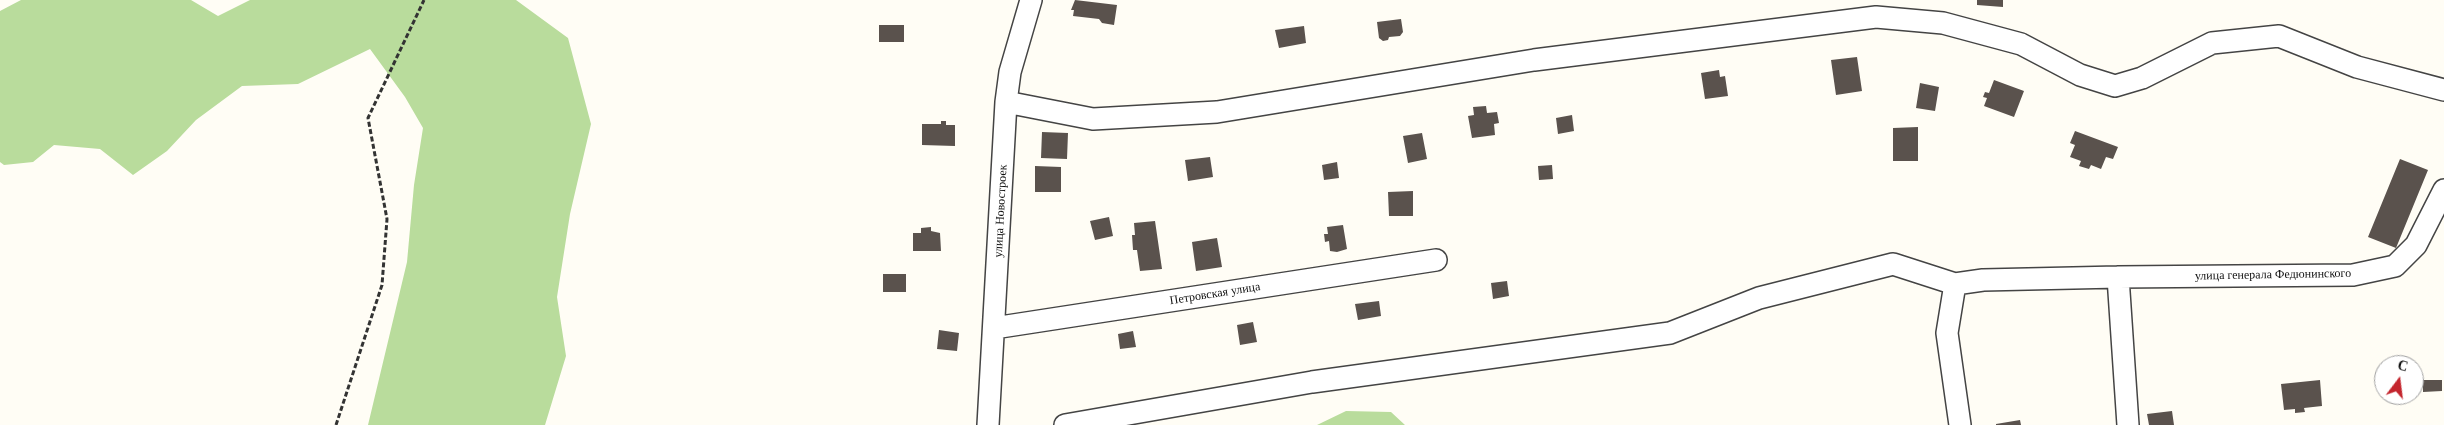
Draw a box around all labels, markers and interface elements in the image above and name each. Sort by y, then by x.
street label: улица Новостроек [991,164,1011,258]
street label: улица генерала Федюнинского [2195,266,2351,284]
street label: Петровская улица [1169,280,1261,308]
north arrow [2374,355,2424,405]
text: С [2396,357,2410,375]

